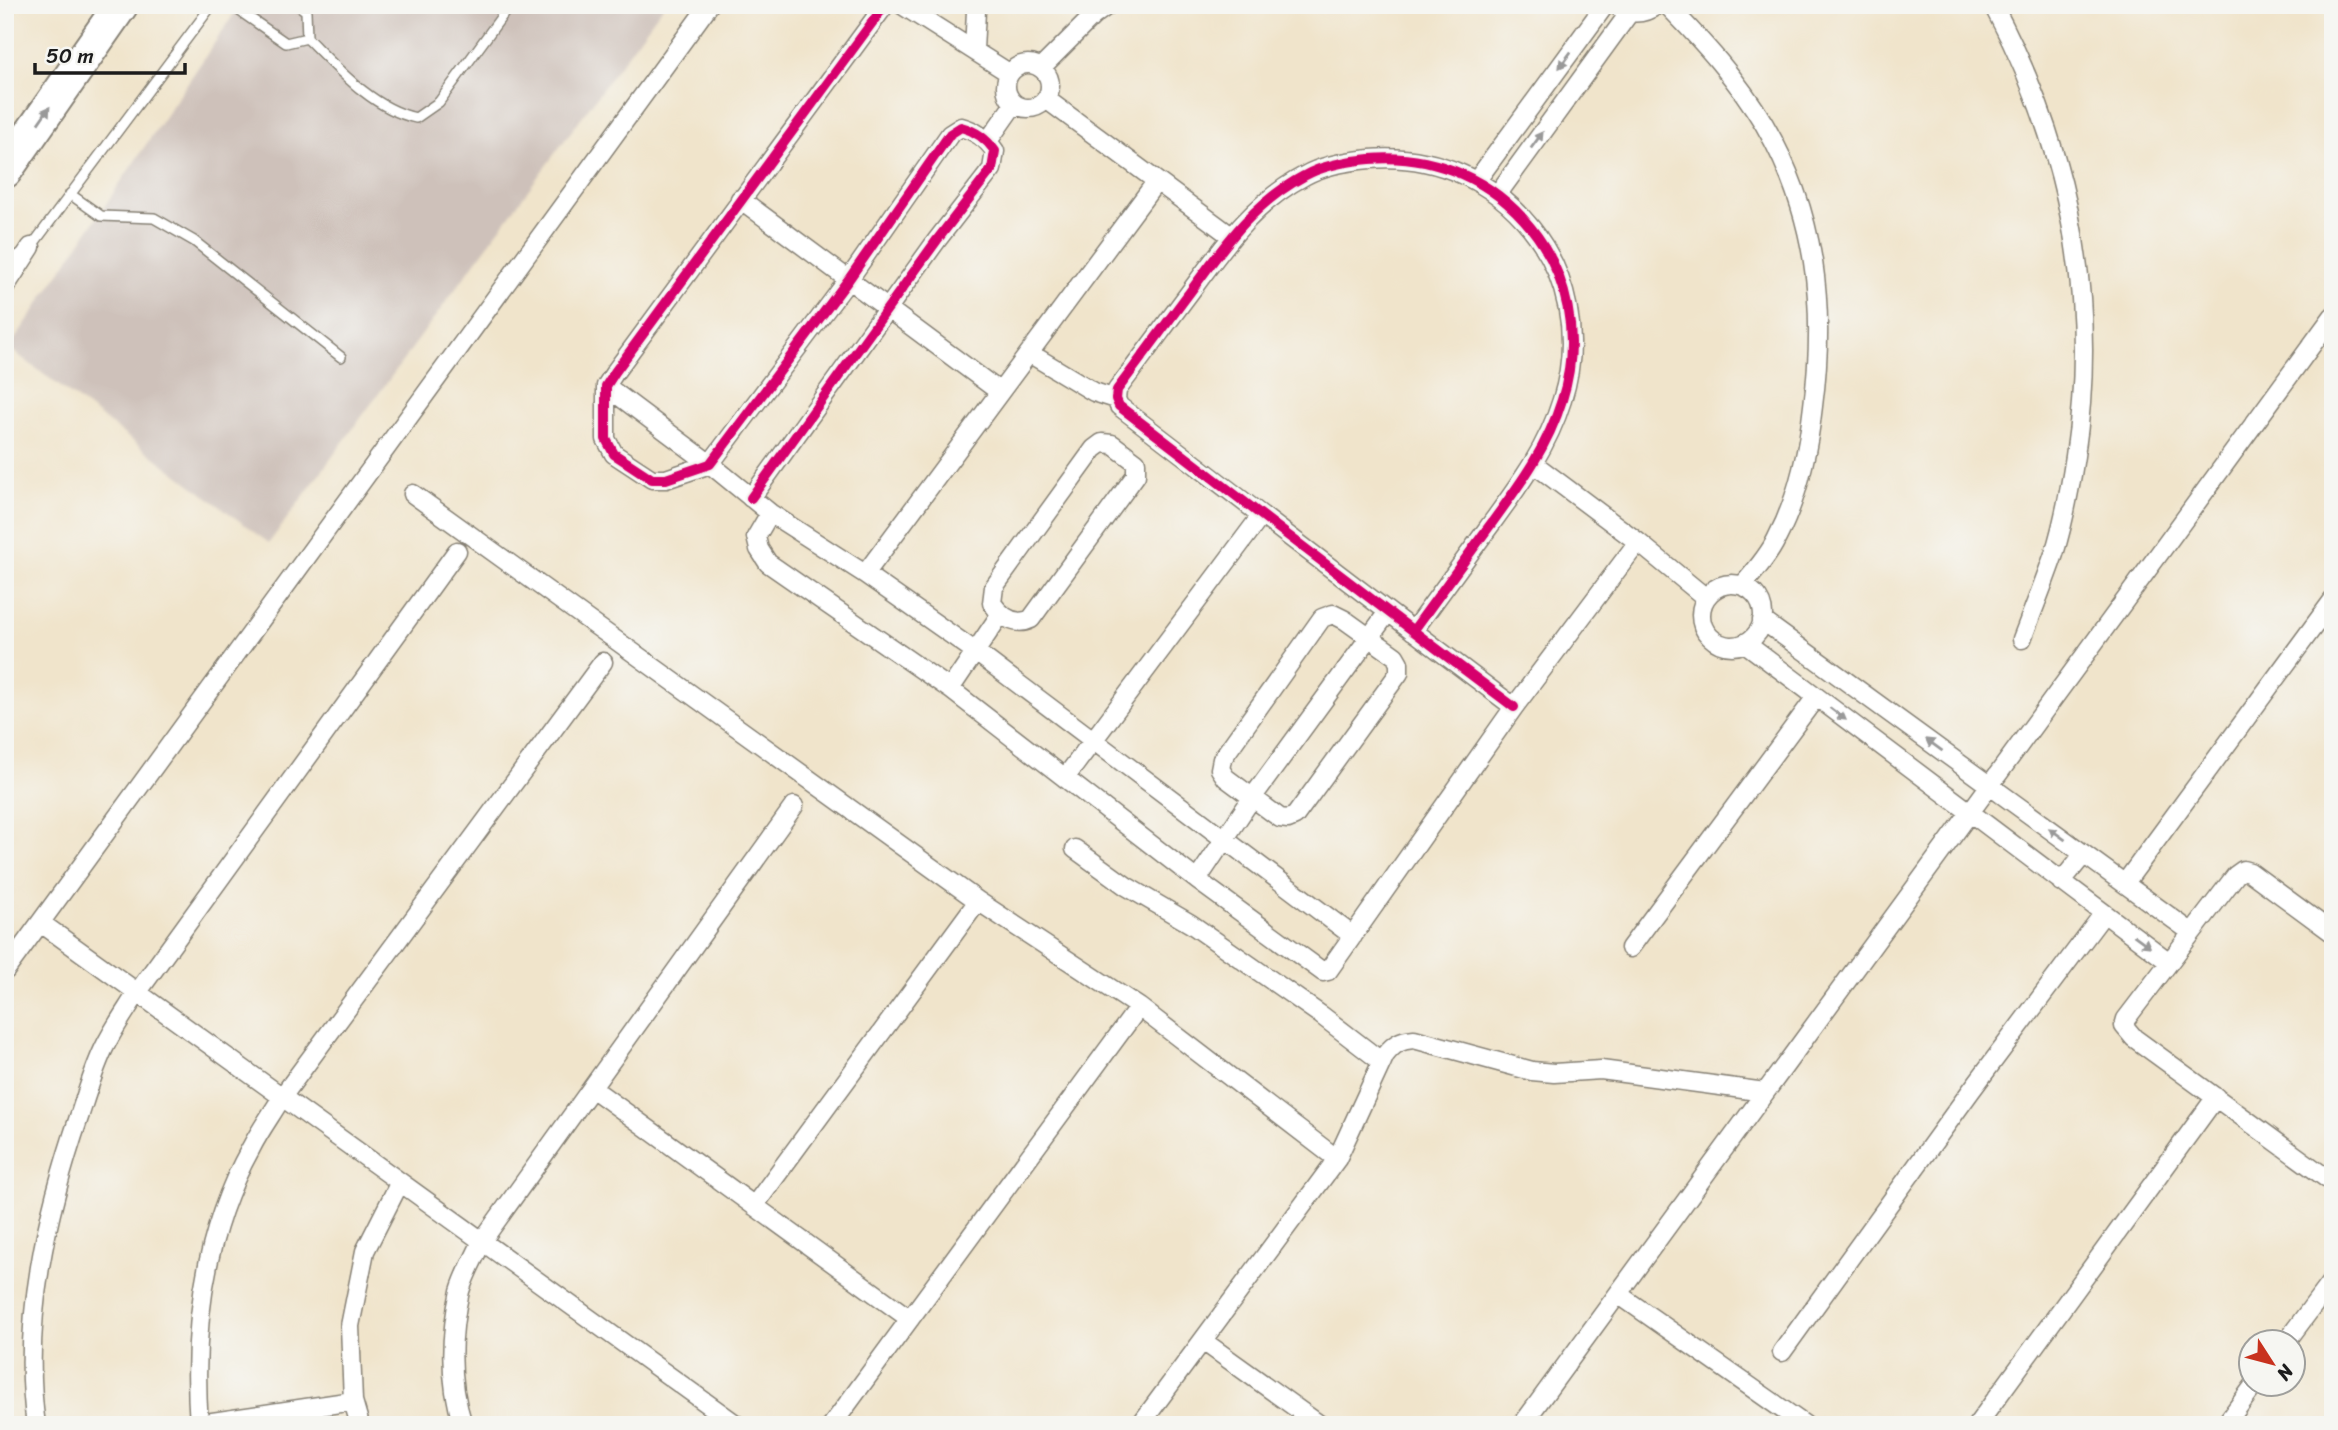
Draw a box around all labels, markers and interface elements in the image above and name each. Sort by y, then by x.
scale bar [35,32,186,76]
text: 50 m [46,37,94,75]
one-way arrow [1557,51,1572,69]
one-way arrow [37,106,51,124]
one-way arrow [1530,131,1544,149]
one-way arrow [1829,706,1847,720]
one-way arrow [1925,738,1944,752]
one-way arrow [2048,827,2066,841]
one-way arrow [2133,934,2151,948]
north arrow [2236,1328,2306,1398]
text: N [2268,1357,2303,1388]

